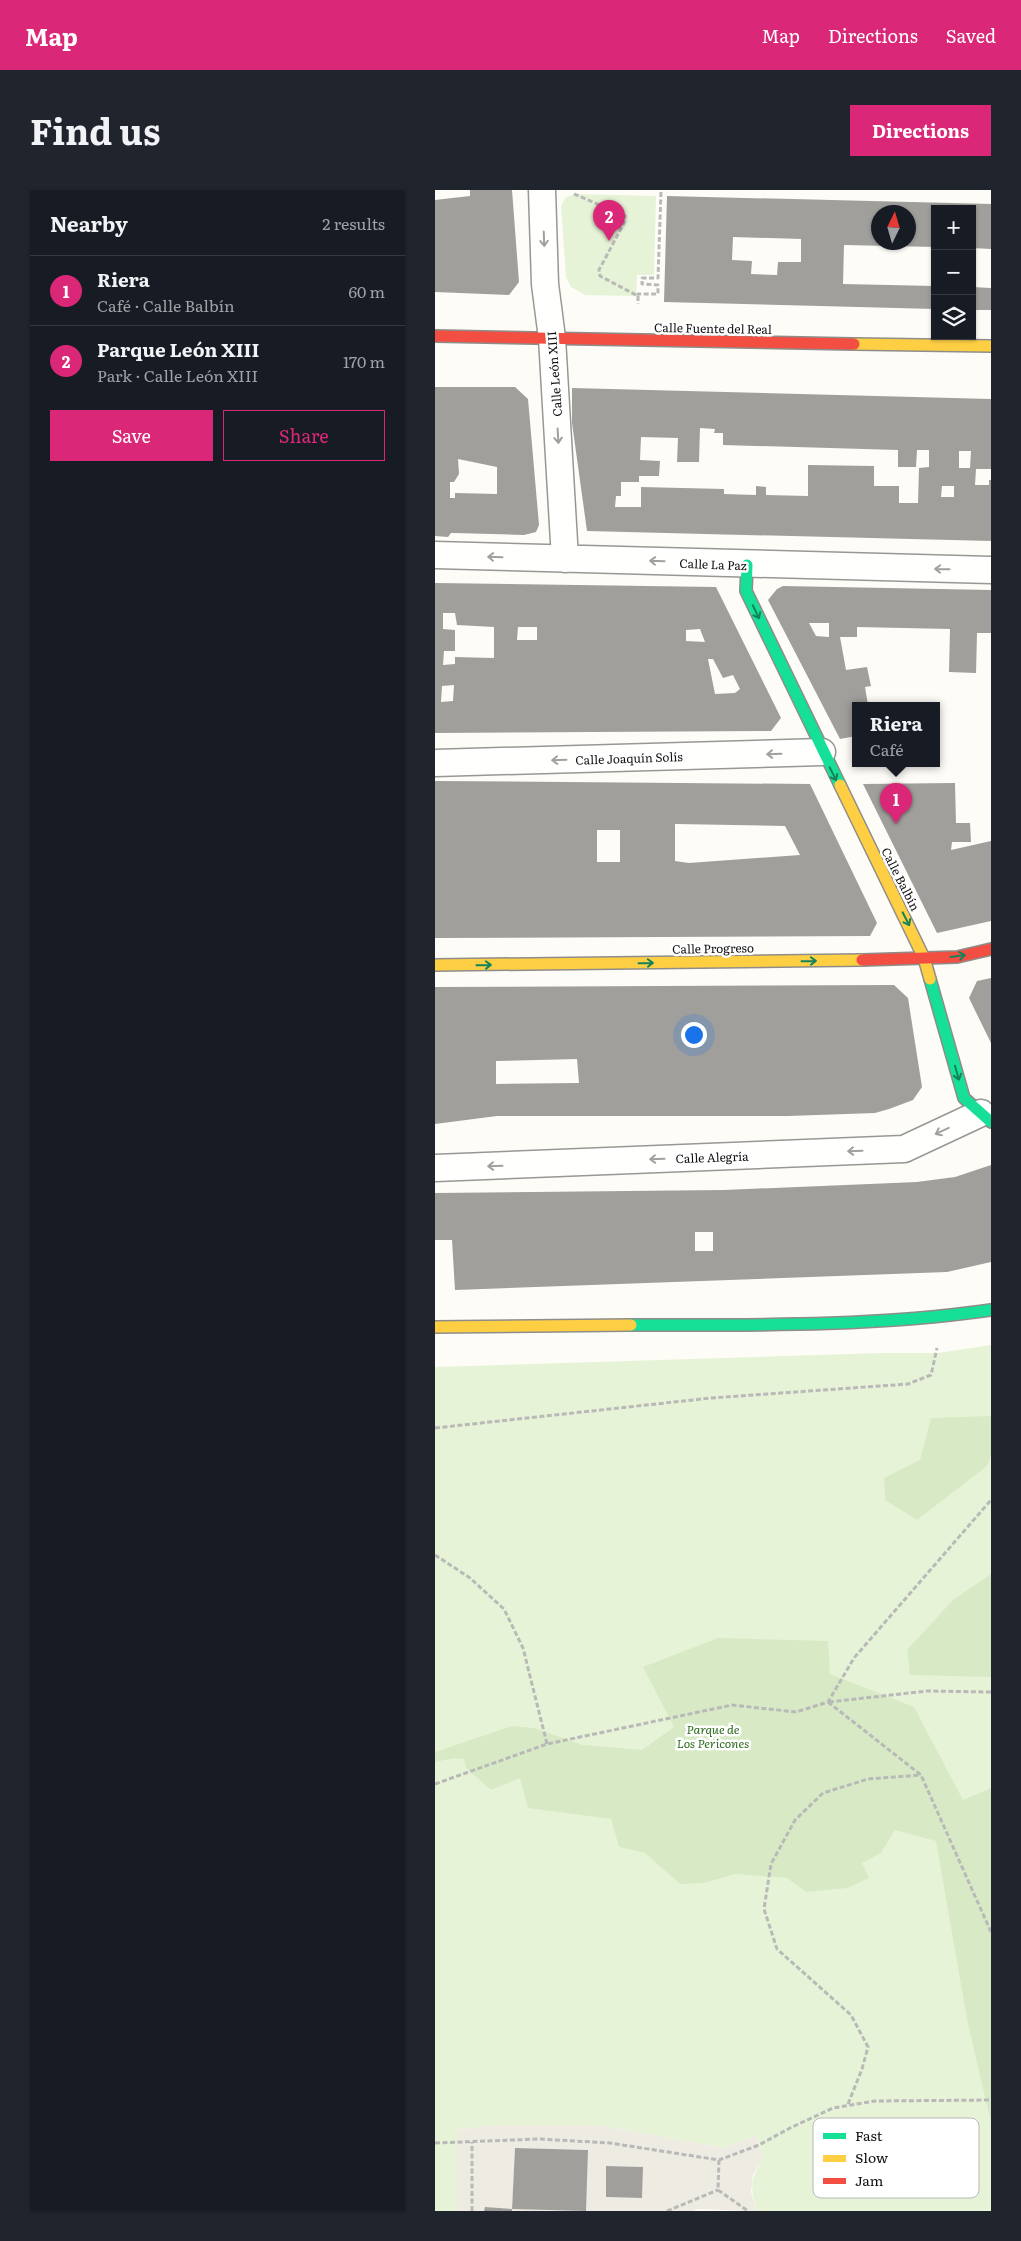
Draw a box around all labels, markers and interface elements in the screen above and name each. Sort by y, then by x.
text: Map [25,18,78,53]
text: Map [762,22,800,49]
text: Directions [828,22,918,49]
text: Saved [946,22,996,49]
text: Find us [30,104,160,156]
button: Directions [850,105,991,156]
pin: 2 [593,200,625,241]
north arrow [871,205,916,250]
map controls [931,205,976,340]
button: + [931,205,976,250]
text: Nearby [50,207,128,238]
text: 2 results [322,211,385,235]
one-way arrow [539,230,548,246]
button: − [931,250,976,295]
text: Riera [97,265,150,293]
text: 1 [63,279,69,303]
text: 60 m [348,279,385,303]
text: Café · Calle Balbín [97,293,235,317]
button: layers [931,295,976,340]
street label: Calle Fuente del Real [654,318,772,338]
street label: Calle León XIII [542,331,566,417]
text: Parque León XIII [97,335,259,363]
text: 2 [62,349,70,373]
text: 170 m [343,349,385,373]
text: Park · Calle León XIII [97,363,258,387]
button: Save [50,410,213,461]
button: Share [223,410,385,461]
one-way arrow [554,427,563,443]
one-way arrow [487,552,503,561]
street label: Calle La Paz [679,554,747,574]
one-way arrow [650,557,666,566]
one-way arrow [935,565,951,574]
one-way arrow [751,604,761,619]
popup [852,702,940,767]
text: Riera [870,709,922,737]
text: Café [870,737,904,761]
street label: Calle Joaquín Solís [575,747,684,769]
one-way arrow [766,749,782,758]
one-way arrow [551,755,567,764]
one-way arrow [829,766,838,781]
pin: 1 [880,783,912,824]
street label: Calle Balbín [877,844,925,914]
one-way arrow [902,911,911,926]
street label: Calle Progreso [672,938,754,958]
one-way arrow [949,951,965,961]
one-way arrow [800,956,816,965]
one-way arrow [638,958,654,967]
one-way arrow [475,960,491,969]
your location [681,1022,707,1048]
one-way arrow [952,1065,962,1081]
one-way arrow [935,1127,950,1137]
street label: Calle Alegría [675,1147,749,1167]
one-way arrow [847,1147,863,1156]
one-way arrow [650,1154,666,1164]
one-way arrow [487,1161,503,1170]
park label: Parque de Los Pericones [677,1720,749,1752]
legend [813,2118,979,2198]
text: Fast [855,2125,883,2145]
text: Slow [855,2147,888,2167]
text: Jam [855,2170,884,2190]

